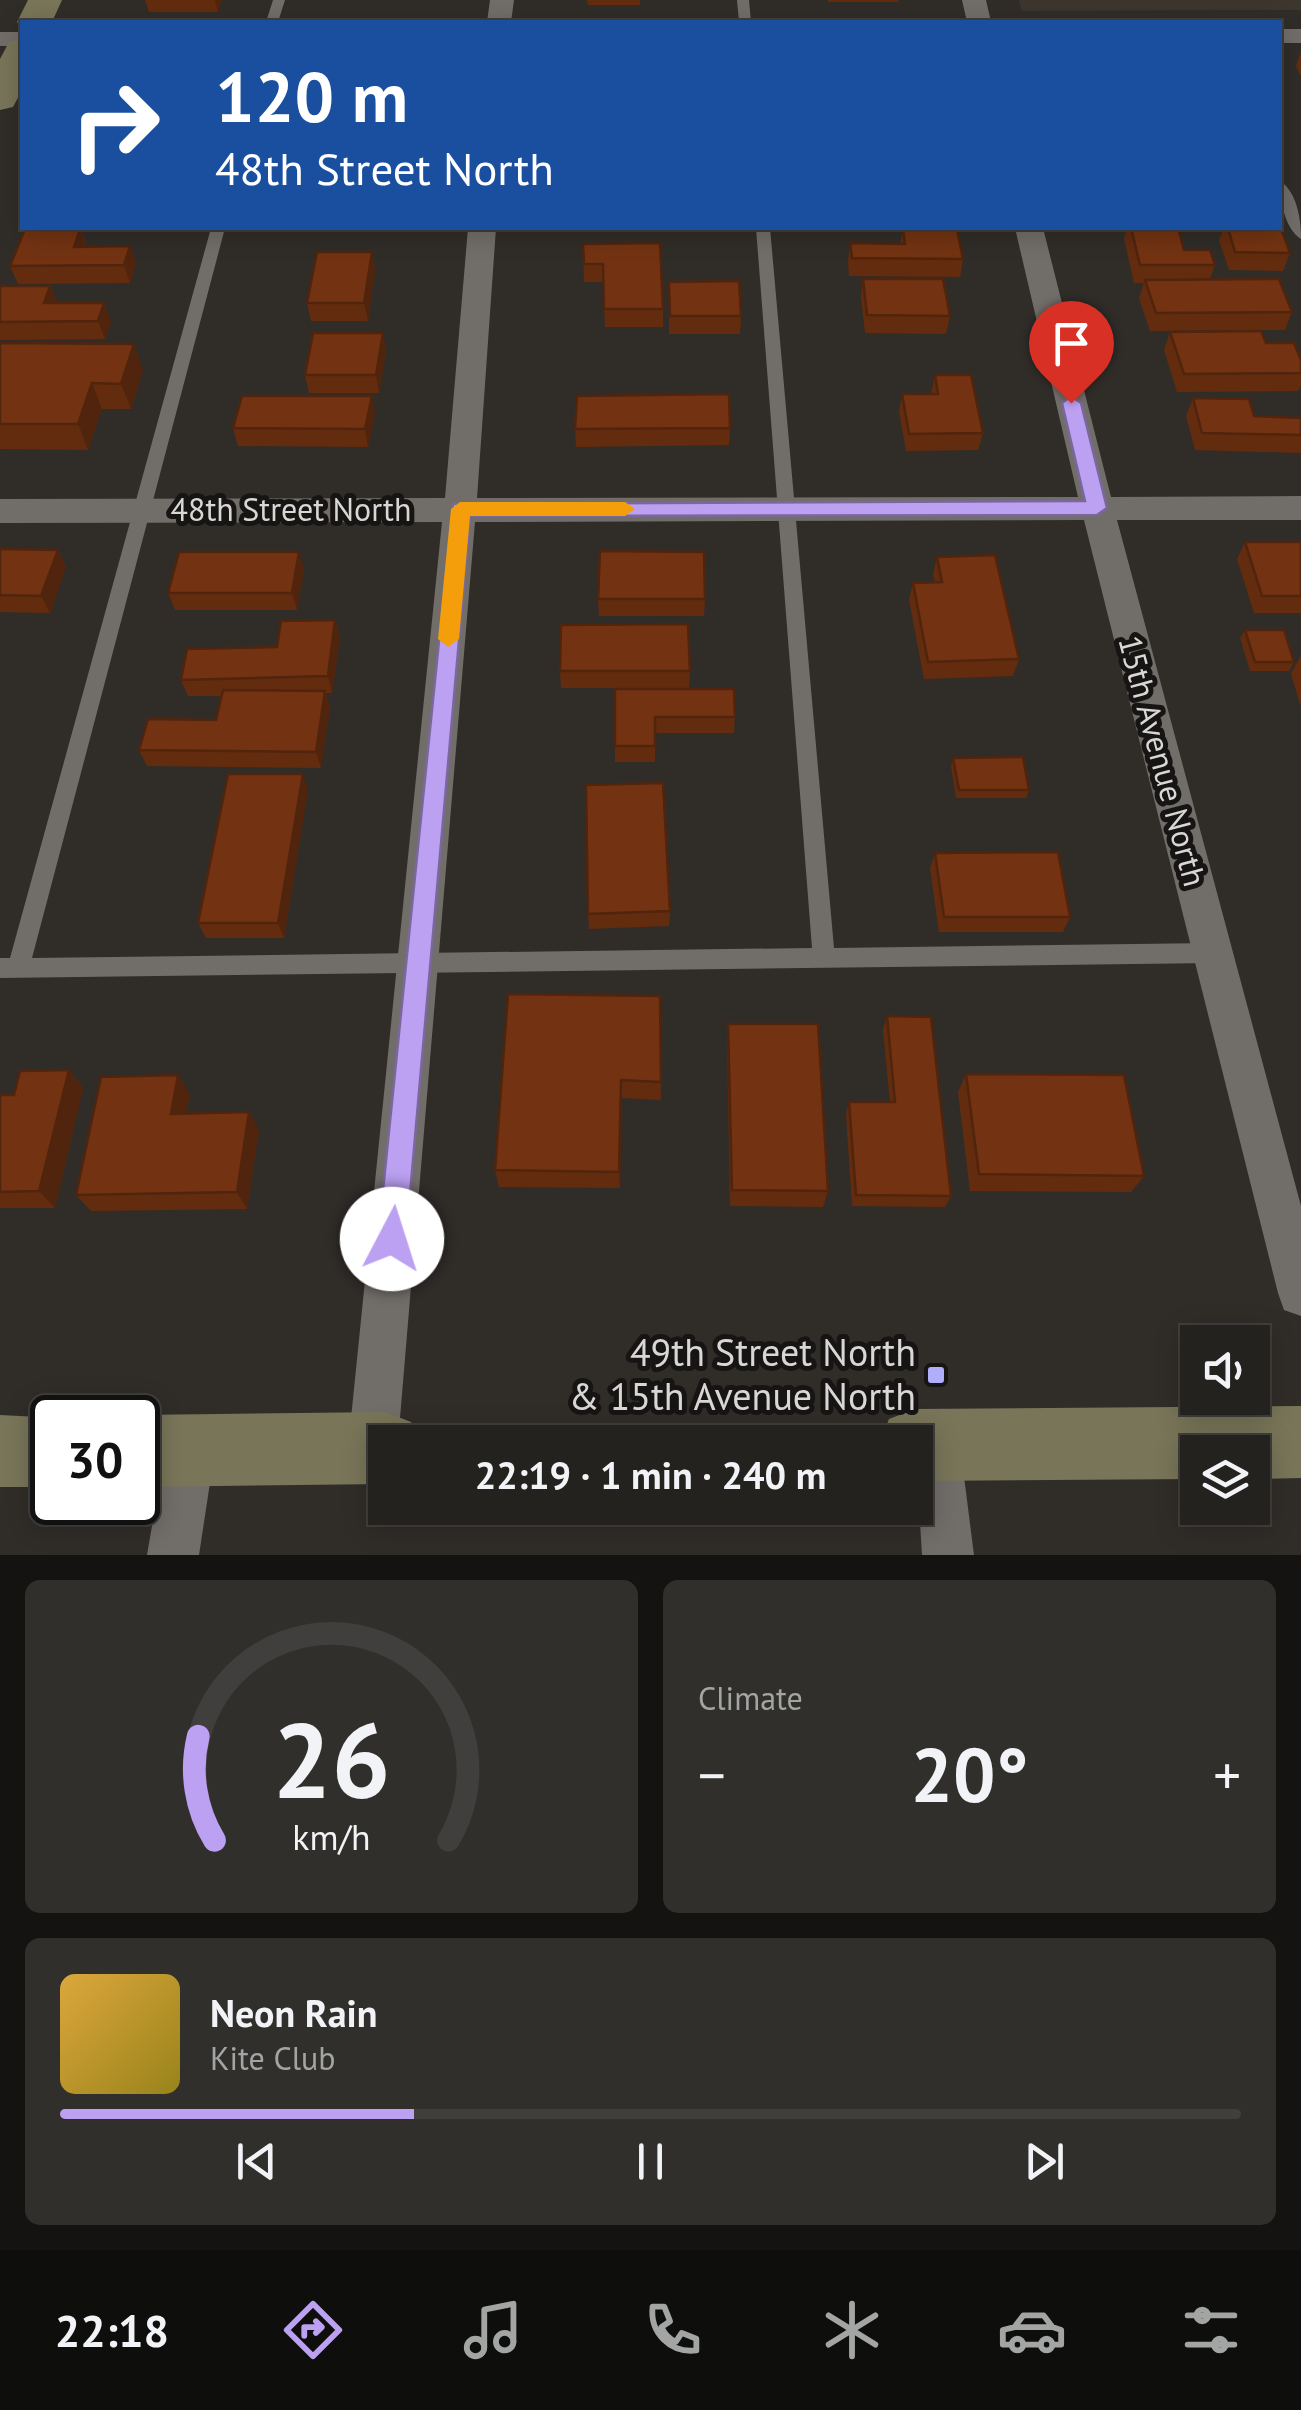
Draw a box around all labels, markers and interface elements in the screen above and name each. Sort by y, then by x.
text: 120 m [215,51,408,141]
icon: right [50,60,180,190]
text: 48th Street North [215,139,554,197]
pin [1029,301,1114,404]
icon: arrive [1044,316,1099,371]
street label: 48th Street North [171,488,411,530]
street label: 15th Avenue North [1109,631,1217,891]
position arrow [340,1187,444,1291]
map controls [1180,1325,1270,1525]
button: sound [1180,1325,1270,1415]
place label: 49th Street North & 15th Avenue North [568,1327,916,1420]
marker: 49th Street North & 15th Avenue North [925,1364,947,1386]
speed limit sign: 30 [30,1395,160,1525]
button: layers [1180,1435,1270,1525]
text: 22:19 · 1 min · 240 m [475,1450,826,1499]
text: Climate [698,1677,803,1719]
text: 26 [273,1692,390,1827]
text: 20° [911,1726,1028,1823]
text: − [698,1739,726,1810]
text: + [1213,1739,1241,1810]
text: km/h [292,1814,371,1860]
text: Neon Rain [210,1988,377,2037]
text: Kite Club [210,2037,336,2079]
icon: previous [229,2134,284,2189]
icon: pause [623,2134,678,2189]
icon: next [1017,2134,1072,2189]
icon: directions [278,2295,348,2365]
icon: music [458,2295,528,2365]
icon: phone [638,2295,708,2365]
icon: climate [817,2295,887,2365]
icon: car [997,2295,1067,2365]
icon: filters [1176,2295,1246,2365]
text: 22:18 [55,2301,169,2359]

